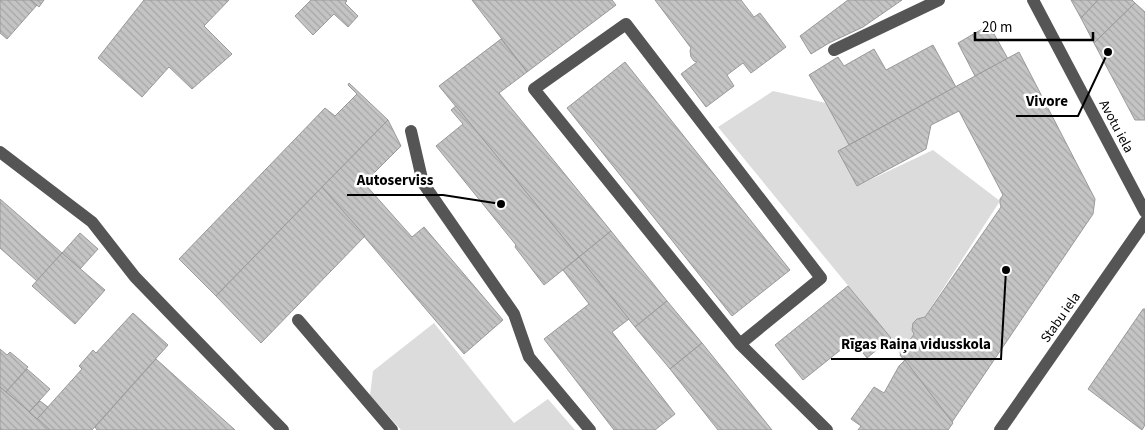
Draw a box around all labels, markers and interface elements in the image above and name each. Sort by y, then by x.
scale bar [975,10,1092,42]
text: 20 m [982,17,1012,38]
callout: Vivore [1016,86,1078,116]
text: Vivore [1025,91,1068,112]
street label: Avotu iela [1094,96,1138,157]
callout: Autoserviss [347,165,443,195]
text: Autoserviss [356,170,434,191]
street label: Stabu iela [1036,288,1086,347]
callout: Rīgas Raiņa vidusskola [831,329,1001,359]
text: Rīgas Raiņa vidusskola [841,334,991,355]

